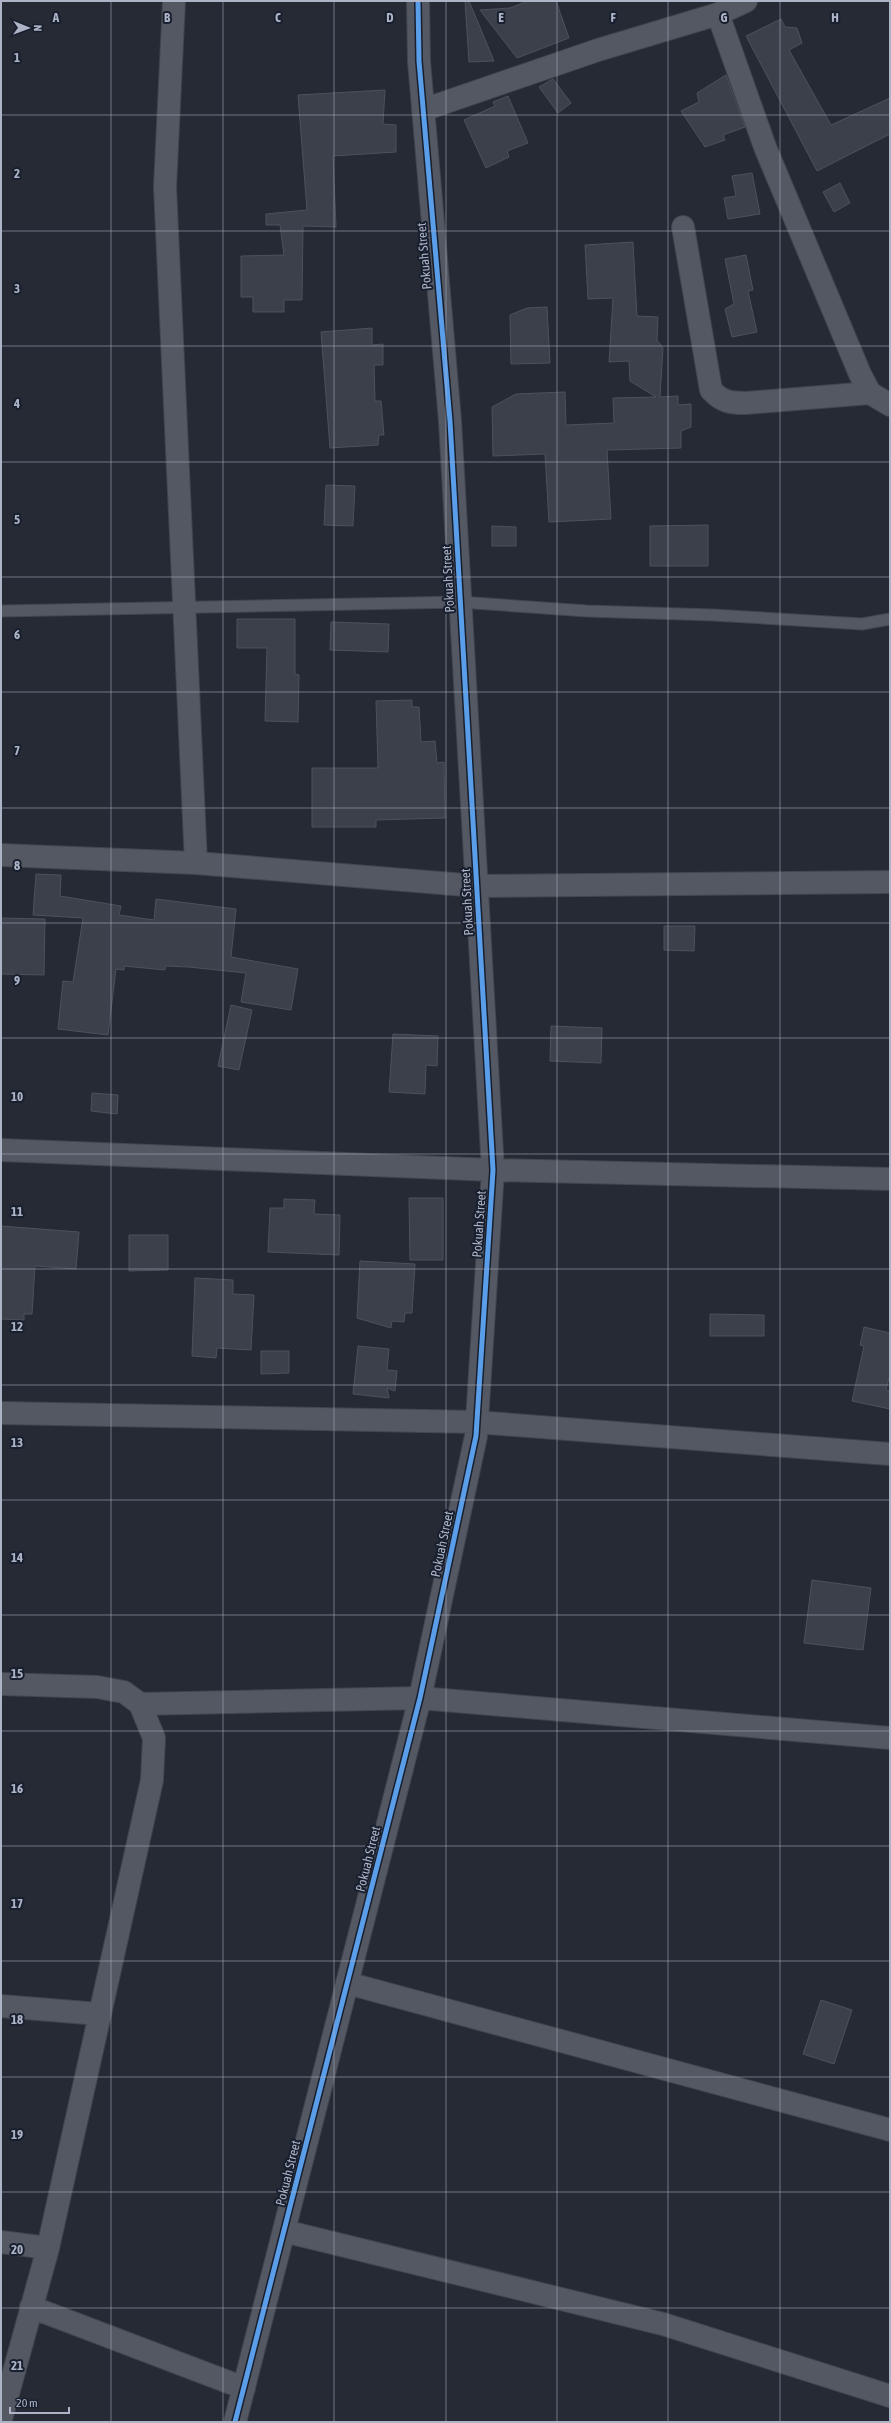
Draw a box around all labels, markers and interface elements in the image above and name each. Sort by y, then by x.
north arrow [8,8,48,48]
text: A [52,10,60,25]
text: B [164,10,171,25]
text: C [275,10,281,25]
text: D [386,10,394,25]
text: E [498,10,504,25]
text: F [610,10,616,25]
text: G [721,10,728,25]
text: H [831,10,839,25]
text: N [32,25,44,32]
text: 1 [14,50,20,65]
text: 2 [14,166,20,181]
street label: Pokuah Street [414,222,434,290]
text: 3 [14,281,20,296]
text: 4 [13,396,20,411]
text: 5 [14,512,20,527]
street label: Pokuah Street [439,545,457,613]
text: 6 [14,627,20,642]
text: 7 [14,743,20,758]
text: 8 [14,858,20,873]
street label: Pokuah Street [458,868,476,936]
text: 9 [14,973,20,988]
text: 10 [11,1089,23,1104]
street label: Pokuah Street [469,1190,489,1258]
text: 11 [11,1204,23,1219]
text: 12 [11,1319,23,1334]
text: 13 [11,1435,23,1450]
street label: Pokuah Street [428,1509,456,1578]
text: 14 [11,1550,23,1565]
text: 15 [11,1666,23,1681]
text: 16 [11,1781,23,1796]
street label: Pokuah Street [353,1824,383,1893]
text: 17 [11,1896,23,1911]
text: 18 [11,2012,23,2027]
text: 19 [11,2127,23,2142]
street label: Pokuah Street [273,2138,303,2207]
text: 20 [11,2242,23,2257]
text: 21 [11,2358,23,2373]
scale bar [10,2389,69,2415]
text: 20 m [16,2396,38,2410]

